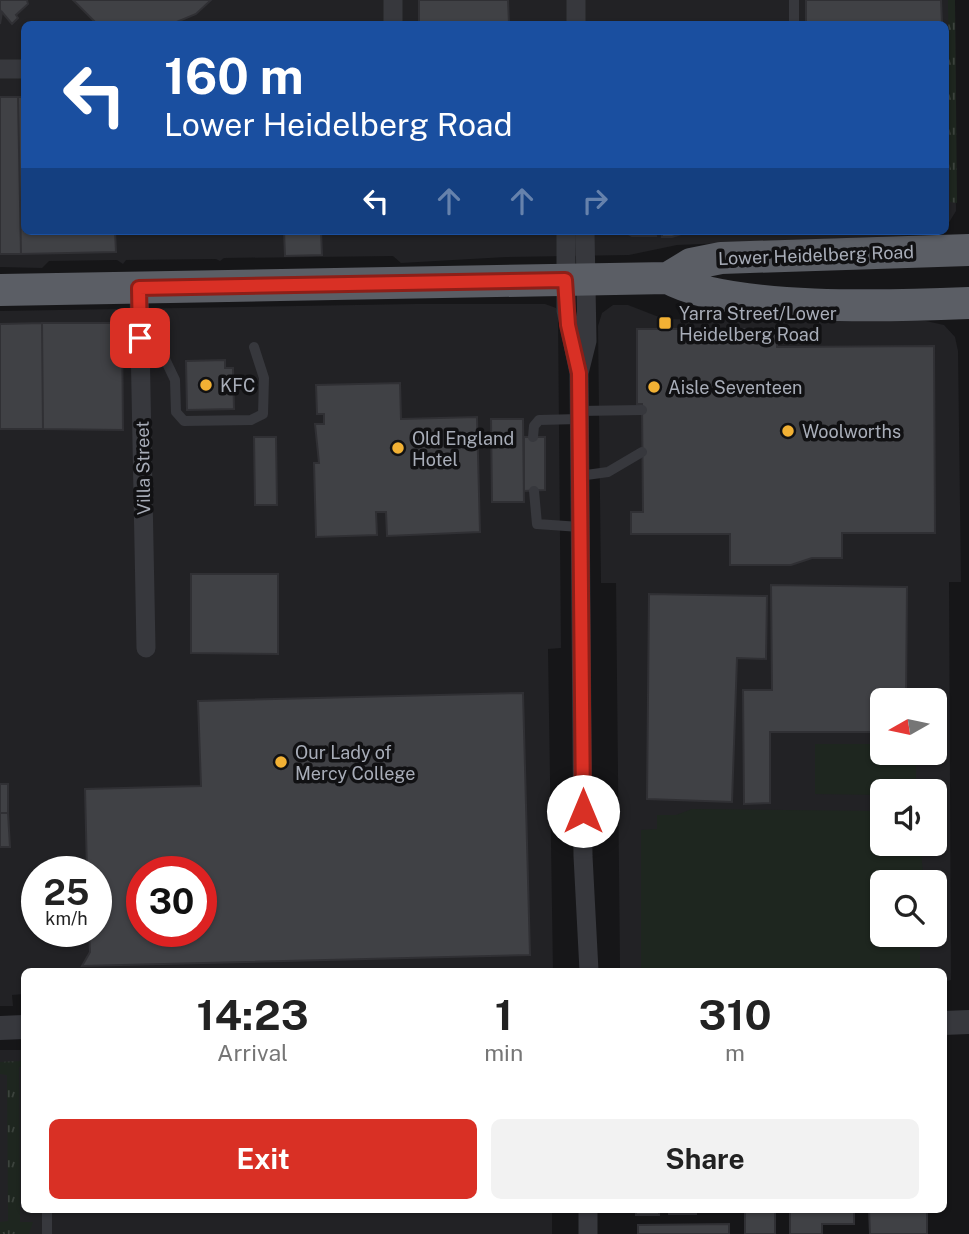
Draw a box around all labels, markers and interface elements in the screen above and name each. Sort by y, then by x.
text: 160 m [164,47,304,105]
icon: left [49,49,140,140]
text: Lower Heidelberg Road [164,106,513,143]
icon: left [357,182,395,220]
icon: ahead [430,182,468,220]
icon: ahead [503,182,541,220]
icon: right [576,182,614,220]
street label: Lower Heidelberg Road [718,241,914,269]
place label: Yarra Street/Lower Heidelberg Road [679,303,837,345]
pin [110,308,170,368]
marker: Yarra Street/Lower Heidelberg Road [657,315,673,331]
icon: arrive [121,319,159,357]
place label: KFC [220,375,255,396]
marker: KFC [198,377,214,393]
place label: Aisle Seventeen [668,377,803,398]
marker: Aisle Seventeen [646,379,662,395]
street label: Villa Street [132,421,154,515]
place label: Woolworths [802,421,901,442]
marker: Woolworths [780,423,796,439]
place label: Old England Hotel [412,428,514,470]
marker: Old England Hotel [390,440,406,456]
north arrow [870,688,947,765]
map controls [870,688,947,947]
place label: Our Lady of Mercy College [295,742,415,784]
marker: Our Lady of Mercy College [273,754,289,770]
position arrow [546,774,620,848]
button: sound [870,779,947,856]
speed limit sign: 30 [126,856,217,947]
button: search [870,870,947,947]
text: 25 [44,872,89,913]
text: km/h [45,908,88,929]
text: 14:23 [196,990,309,1039]
text: 1 [495,990,513,1039]
text: 310 [699,990,772,1039]
text: Arrival [217,1039,288,1066]
text: min [484,1039,523,1066]
text: m [725,1039,745,1066]
button: Exit [49,1119,477,1199]
button: Share [491,1119,919,1199]

